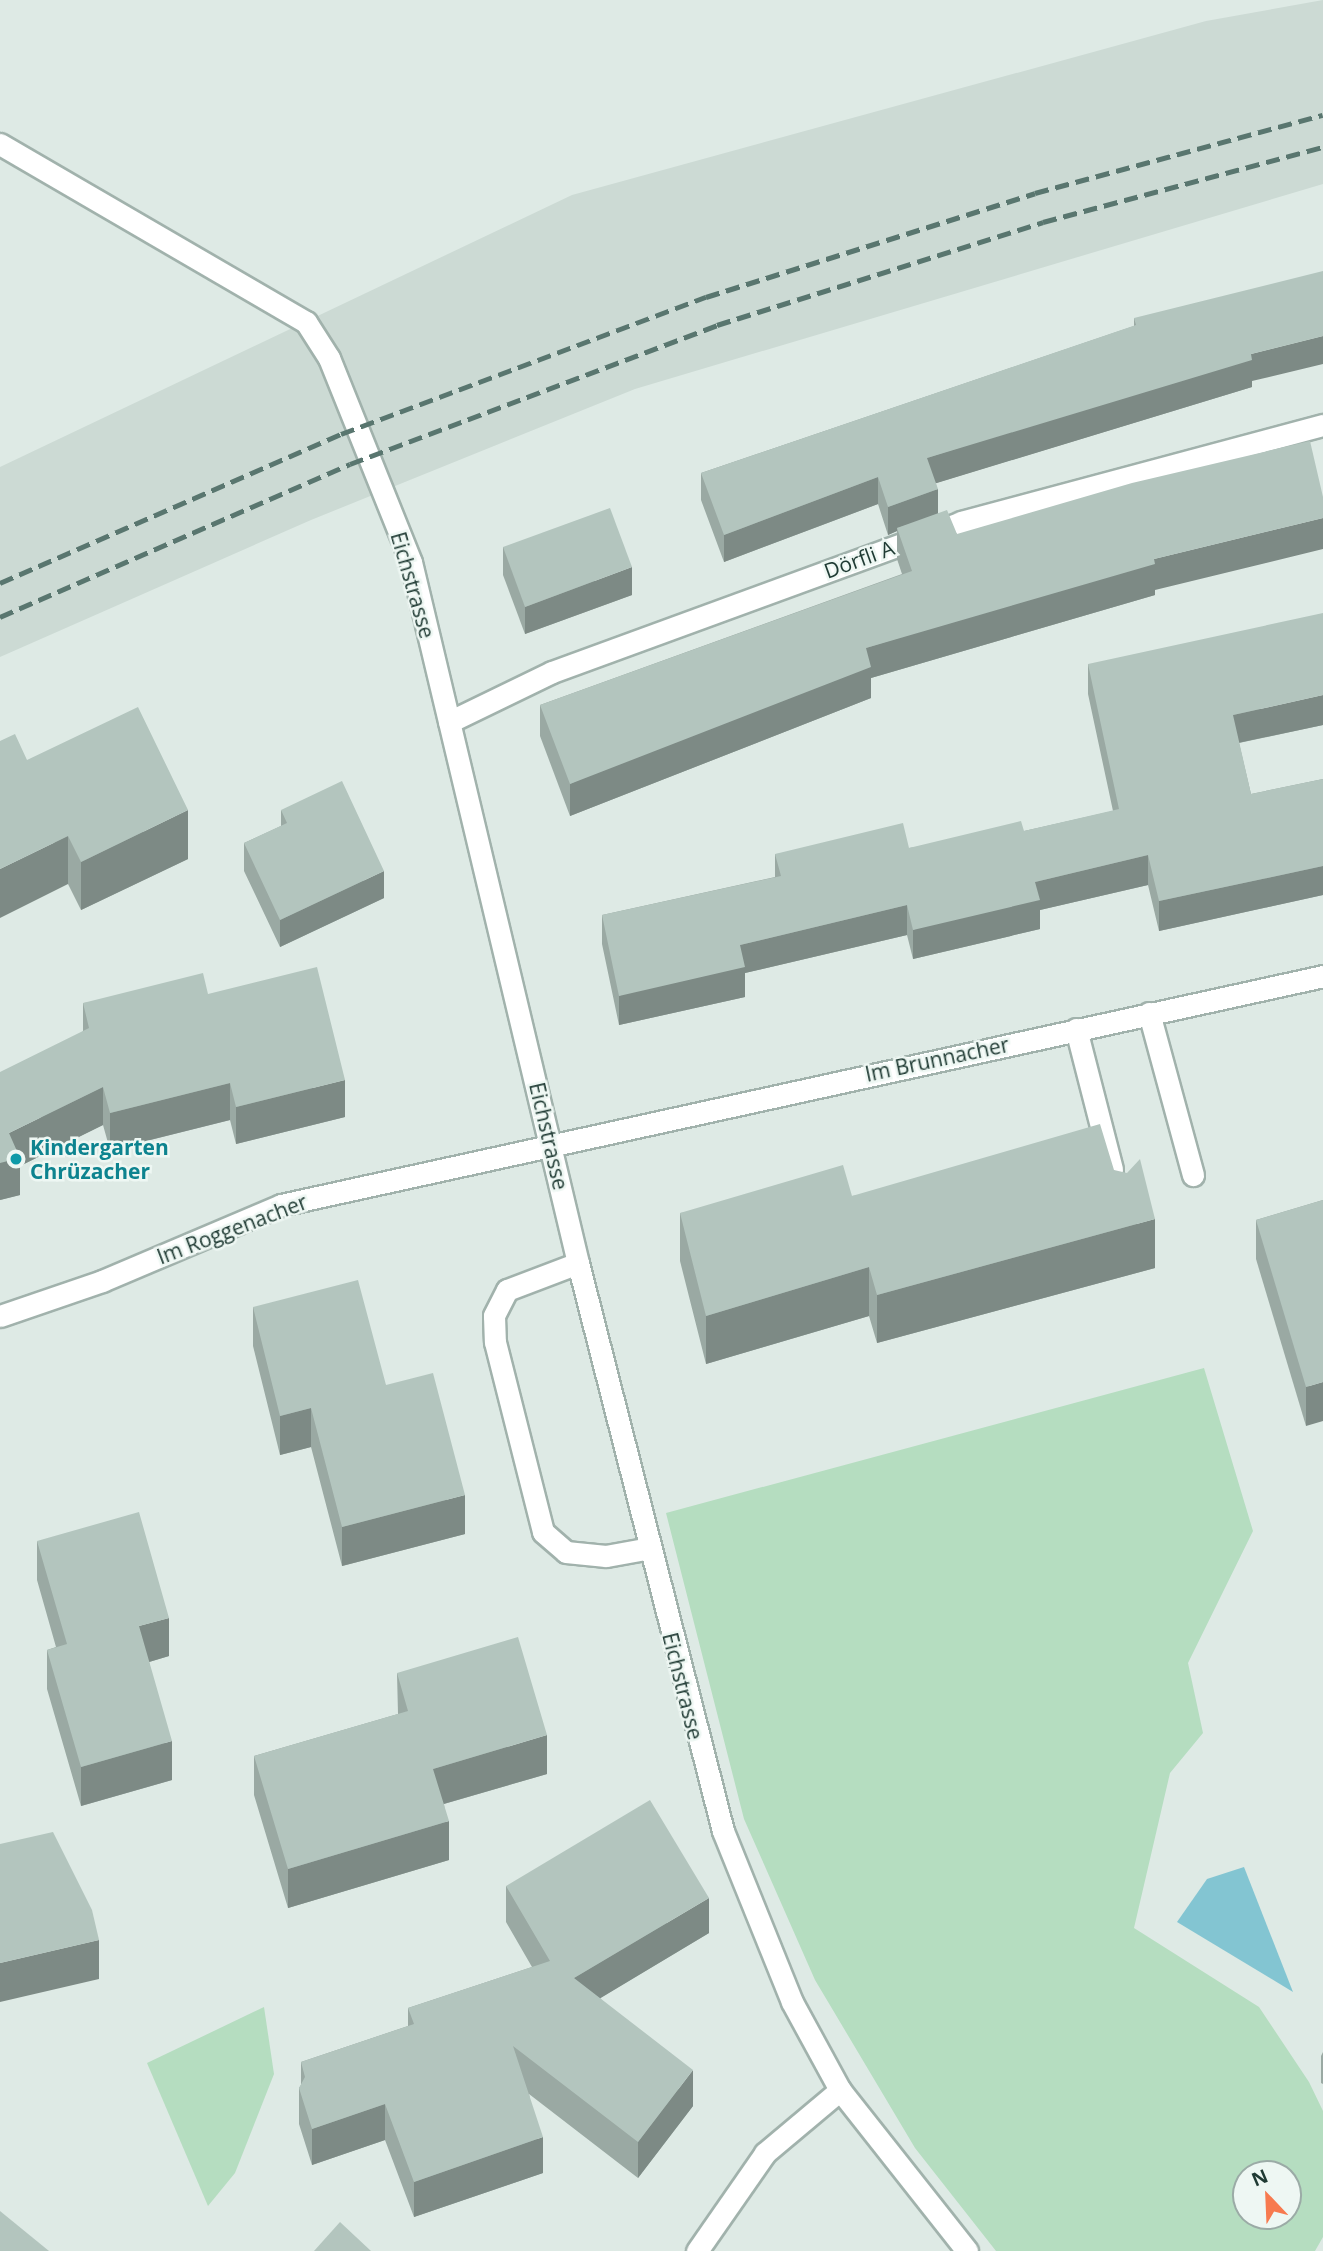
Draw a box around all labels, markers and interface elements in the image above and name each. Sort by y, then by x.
street label: Eichstrasse [386,529,440,641]
street label: Dörfli A [820,535,898,583]
street label: Im Brunnacher [863,1031,1011,1087]
street label: Eichstrasse [524,1080,574,1192]
place label: Kindergarten Chrüzacher [30,1134,169,1184]
marker: Kindergarten Chrüzacher [8,1151,24,1167]
street label: Im Roggenacher [153,1189,311,1269]
street label: Eichstrasse [658,1630,708,1742]
north arrow [1232,2160,1302,2230]
text: N [1247,2163,1272,2192]

